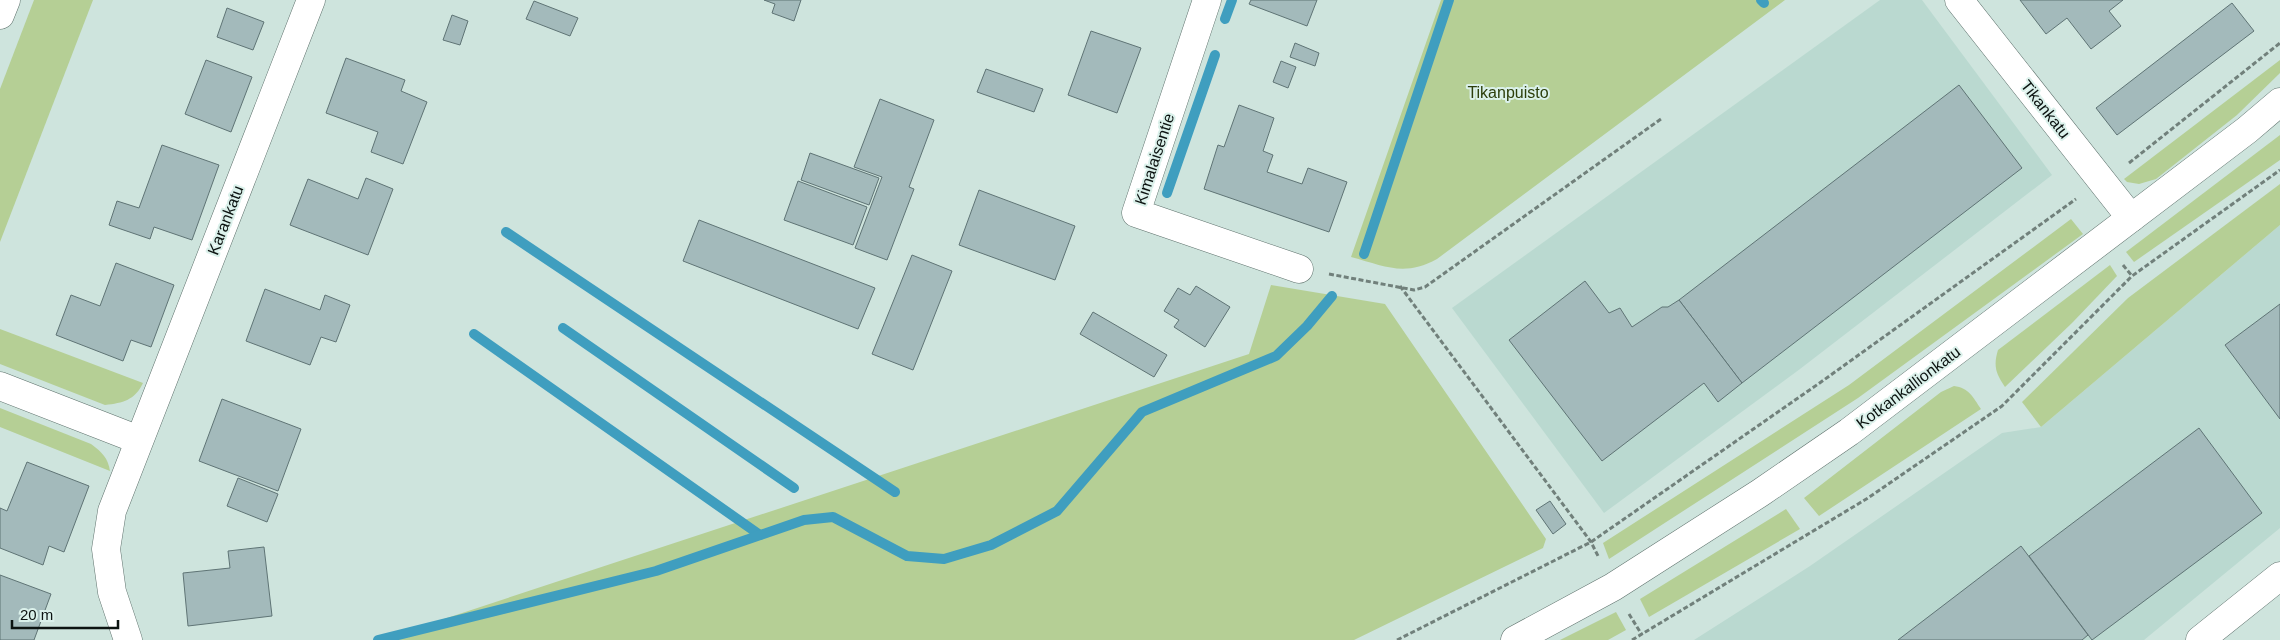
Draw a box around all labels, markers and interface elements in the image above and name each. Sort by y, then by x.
street label: Tikankatu [2018,77,2073,142]
park label: Tikanpuisto [1467,84,1549,101]
street label: Kimalaisentie [1132,111,1177,207]
street label: Karankatu [204,183,246,257]
street label: Kotkankallionkatu [1853,343,1963,432]
scale bar [12,598,119,630]
text: 20 m [20,606,53,623]

